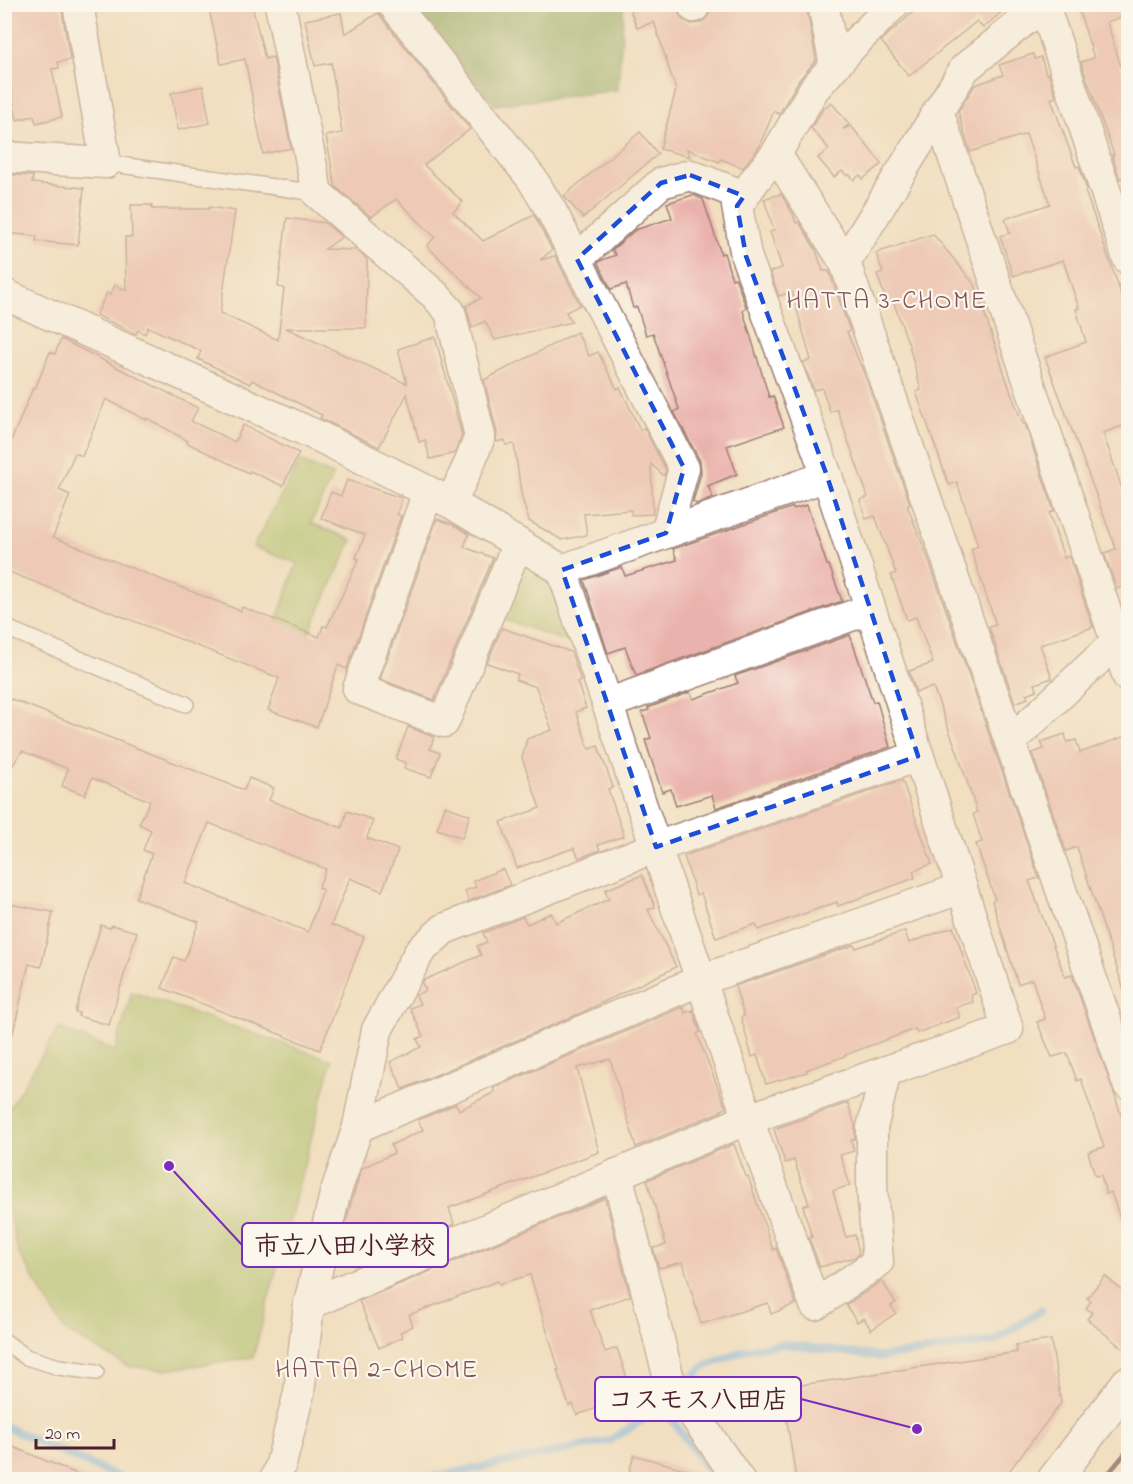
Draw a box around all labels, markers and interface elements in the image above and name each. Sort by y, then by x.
district label: HATTA 3-CHOME [786,283,988,321]
callout: 市立八田小学校 [242,1223,448,1267]
text: 市立八田小学校 [254,1229,436,1267]
district label: HATTA 2-CHOME [275,1352,479,1390]
callout: コスモス八田店 [595,1377,801,1421]
text: コスモス八田店 [608,1383,788,1421]
scale bar [36,1412,114,1450]
text: 20 m [45,1422,80,1448]

